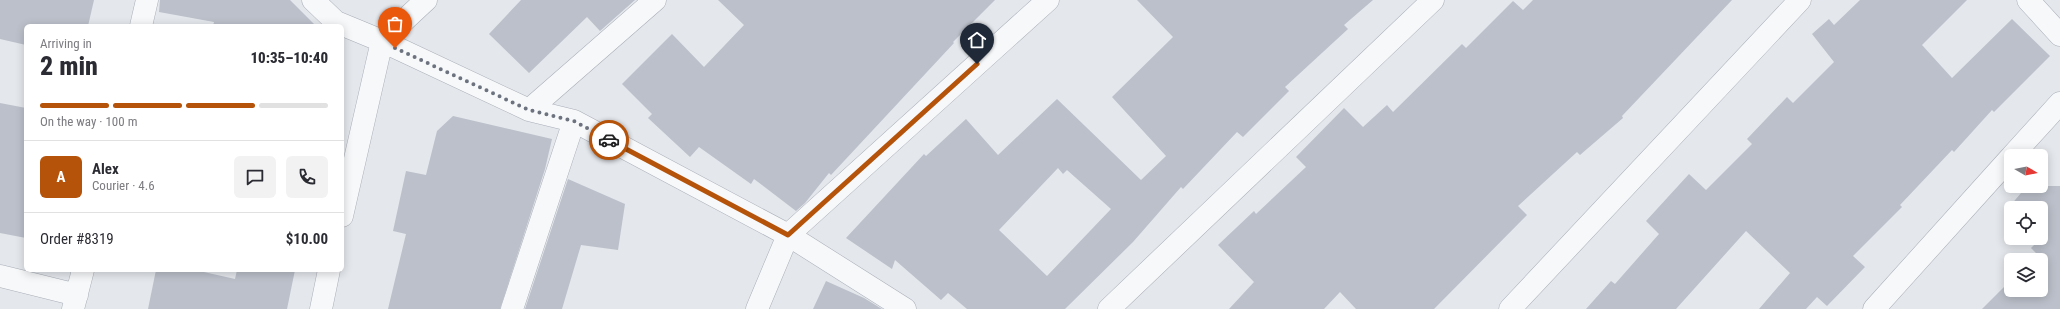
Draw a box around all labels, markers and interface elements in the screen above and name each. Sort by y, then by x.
pin [378,7.0,412,48]
icon: bag [384,13,406,35]
pin [960,23,994,64]
icon: home [966,29,988,51]
text: Arriving in [40,36,92,51]
text: 10:35–10:40 [250,49,328,67]
text: 2 min [40,51,98,81]
text: On the way · 100 m [40,114,137,129]
courier [589,120,629,160]
icon: car [598,129,620,151]
north arrow [2004,149,2048,193]
map controls [2004,149,2048,297]
button: chat [234,156,276,198]
button: phone [286,156,328,198]
text: Alex [92,160,119,178]
text: A [57,168,65,186]
text: Courier · 4.6 [92,178,155,193]
button: locate [2004,201,2048,245]
text: Order #8319 [40,230,114,248]
text: $10.00 [286,230,328,248]
button: layers [2004,253,2048,297]

